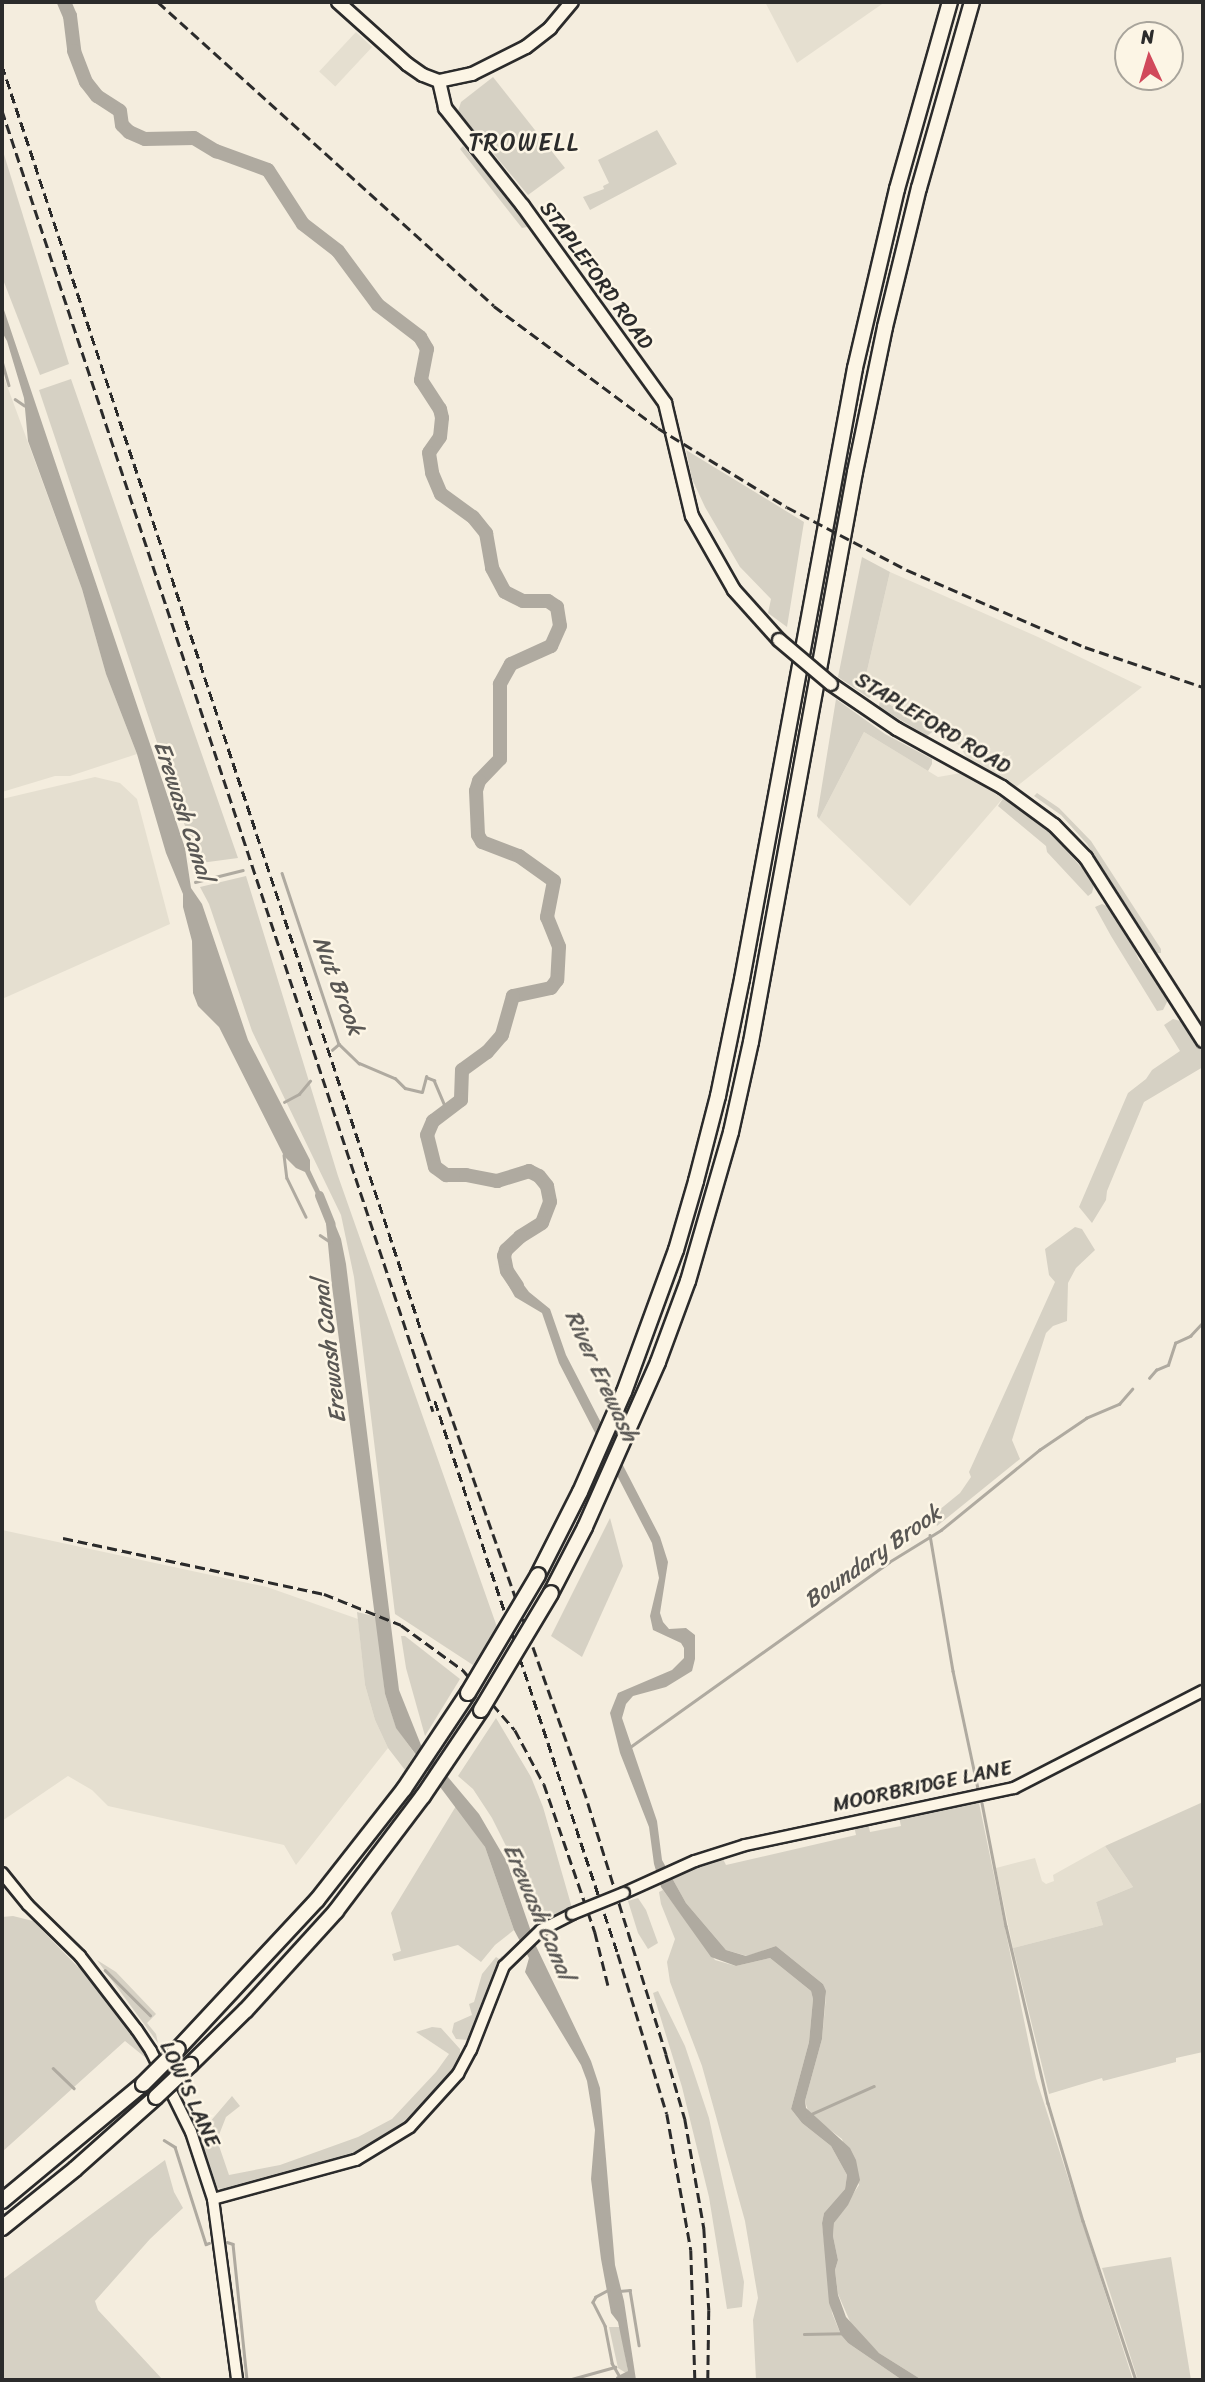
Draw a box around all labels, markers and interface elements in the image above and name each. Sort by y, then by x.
text: N [1140,20,1155,53]
north arrow [1114,21,1184,91]
district label: TROWELL [469,129,579,157]
street label: STAPLEFORD ROAD [535,196,659,354]
street label: STAPLEFORD ROAD [851,667,1015,779]
water label: Erewash Canal [147,738,219,884]
water label: Nut Brook [307,933,369,1039]
water label: Erewash Canal [307,1277,353,1425]
water label: River Erewash [559,1306,643,1446]
water label: Boundary Brook [799,1499,947,1615]
street label: MOORBRIDGE LANE [830,1755,1014,1817]
water label: Erewash Canal [497,1840,579,1984]
street label: LOW'S LANE [154,2037,226,2151]

